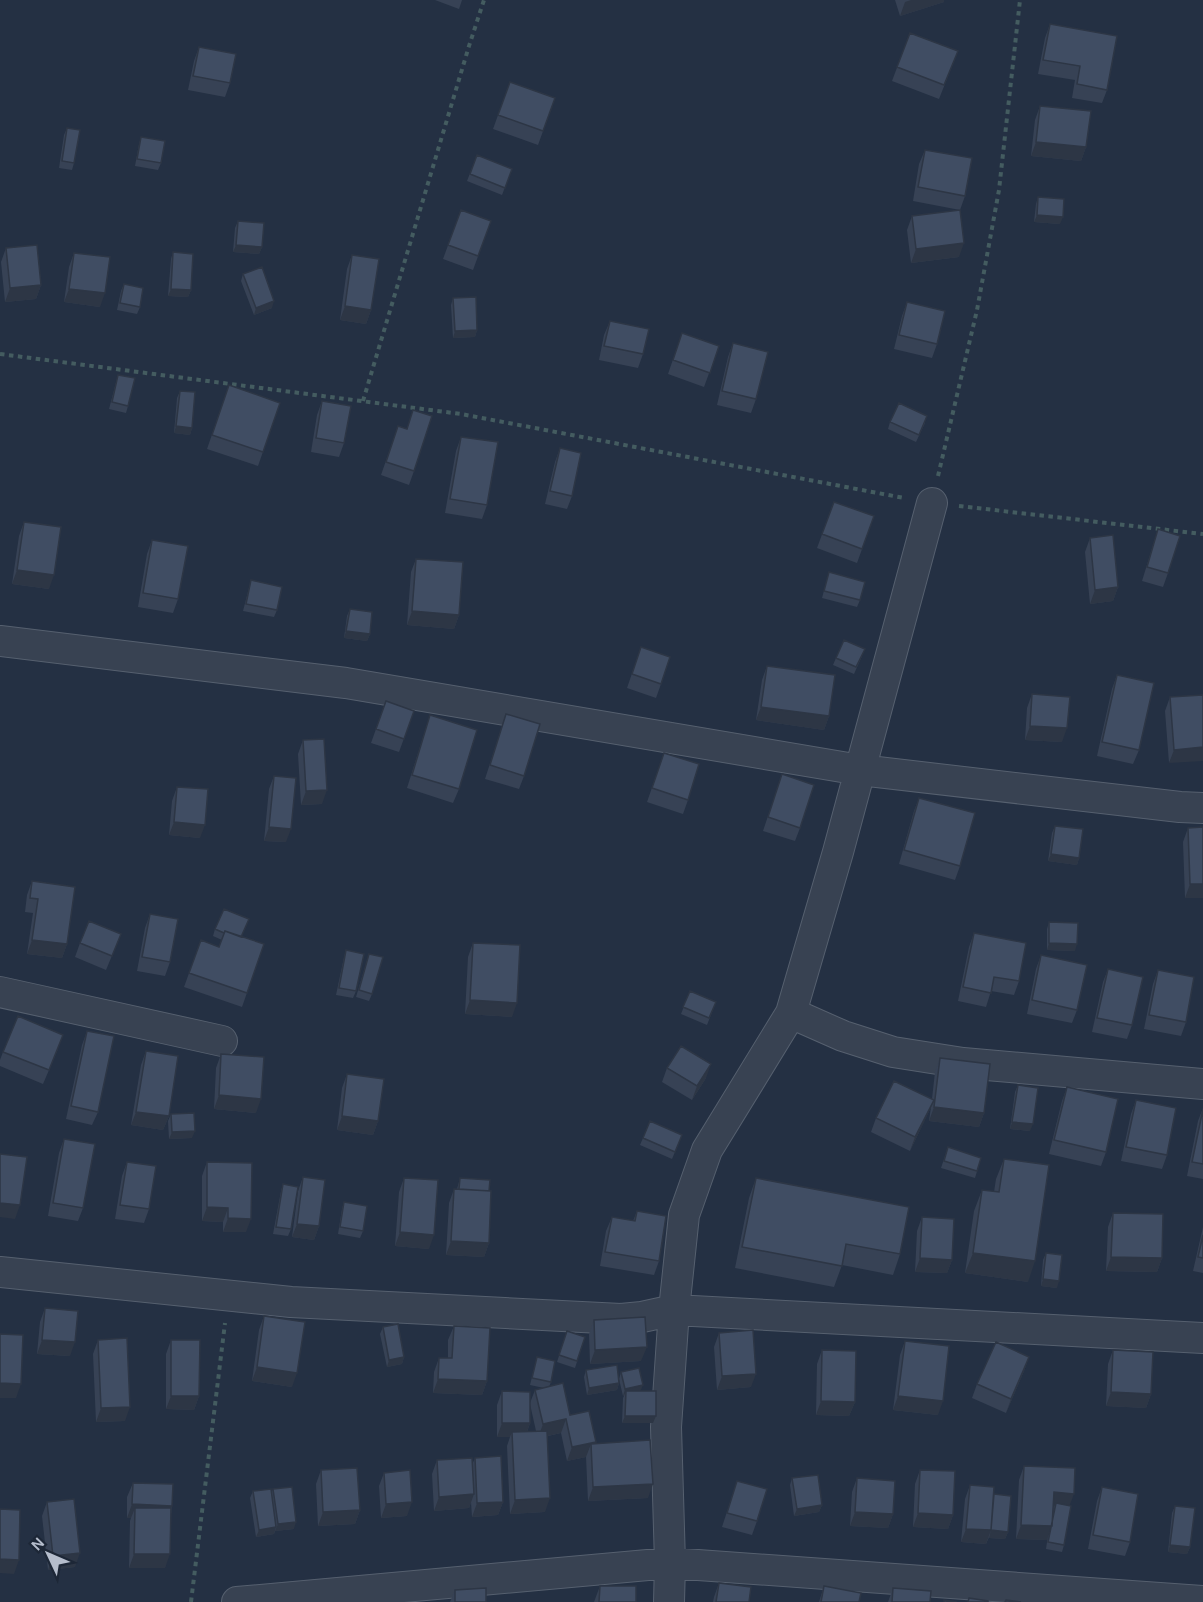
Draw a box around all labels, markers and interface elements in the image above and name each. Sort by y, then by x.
north arrow [18,1524,78,1584]
text: N [27,1533,48,1555]

